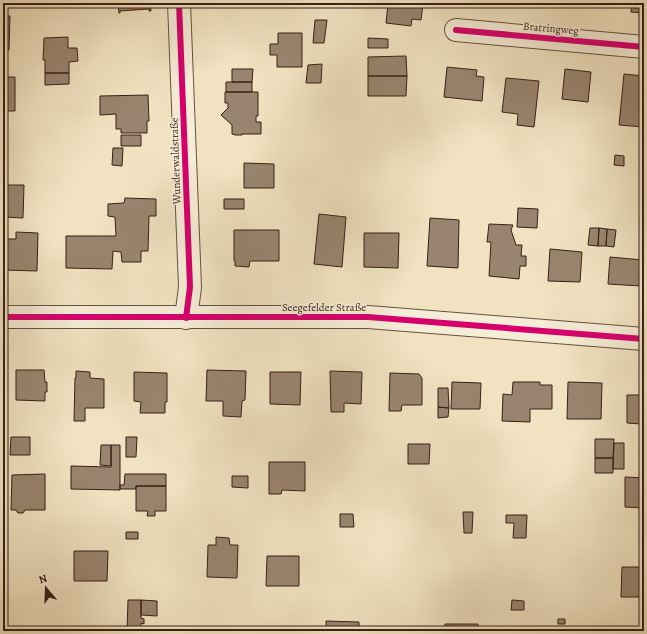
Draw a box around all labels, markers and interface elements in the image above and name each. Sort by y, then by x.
street label: Bratringweg [522,19,580,38]
street label: Wunderwaldstraße [166,117,185,206]
street label: Seegefelder Straße [282,300,366,315]
north arrow [26,568,66,608]
text: N [37,571,49,587]

